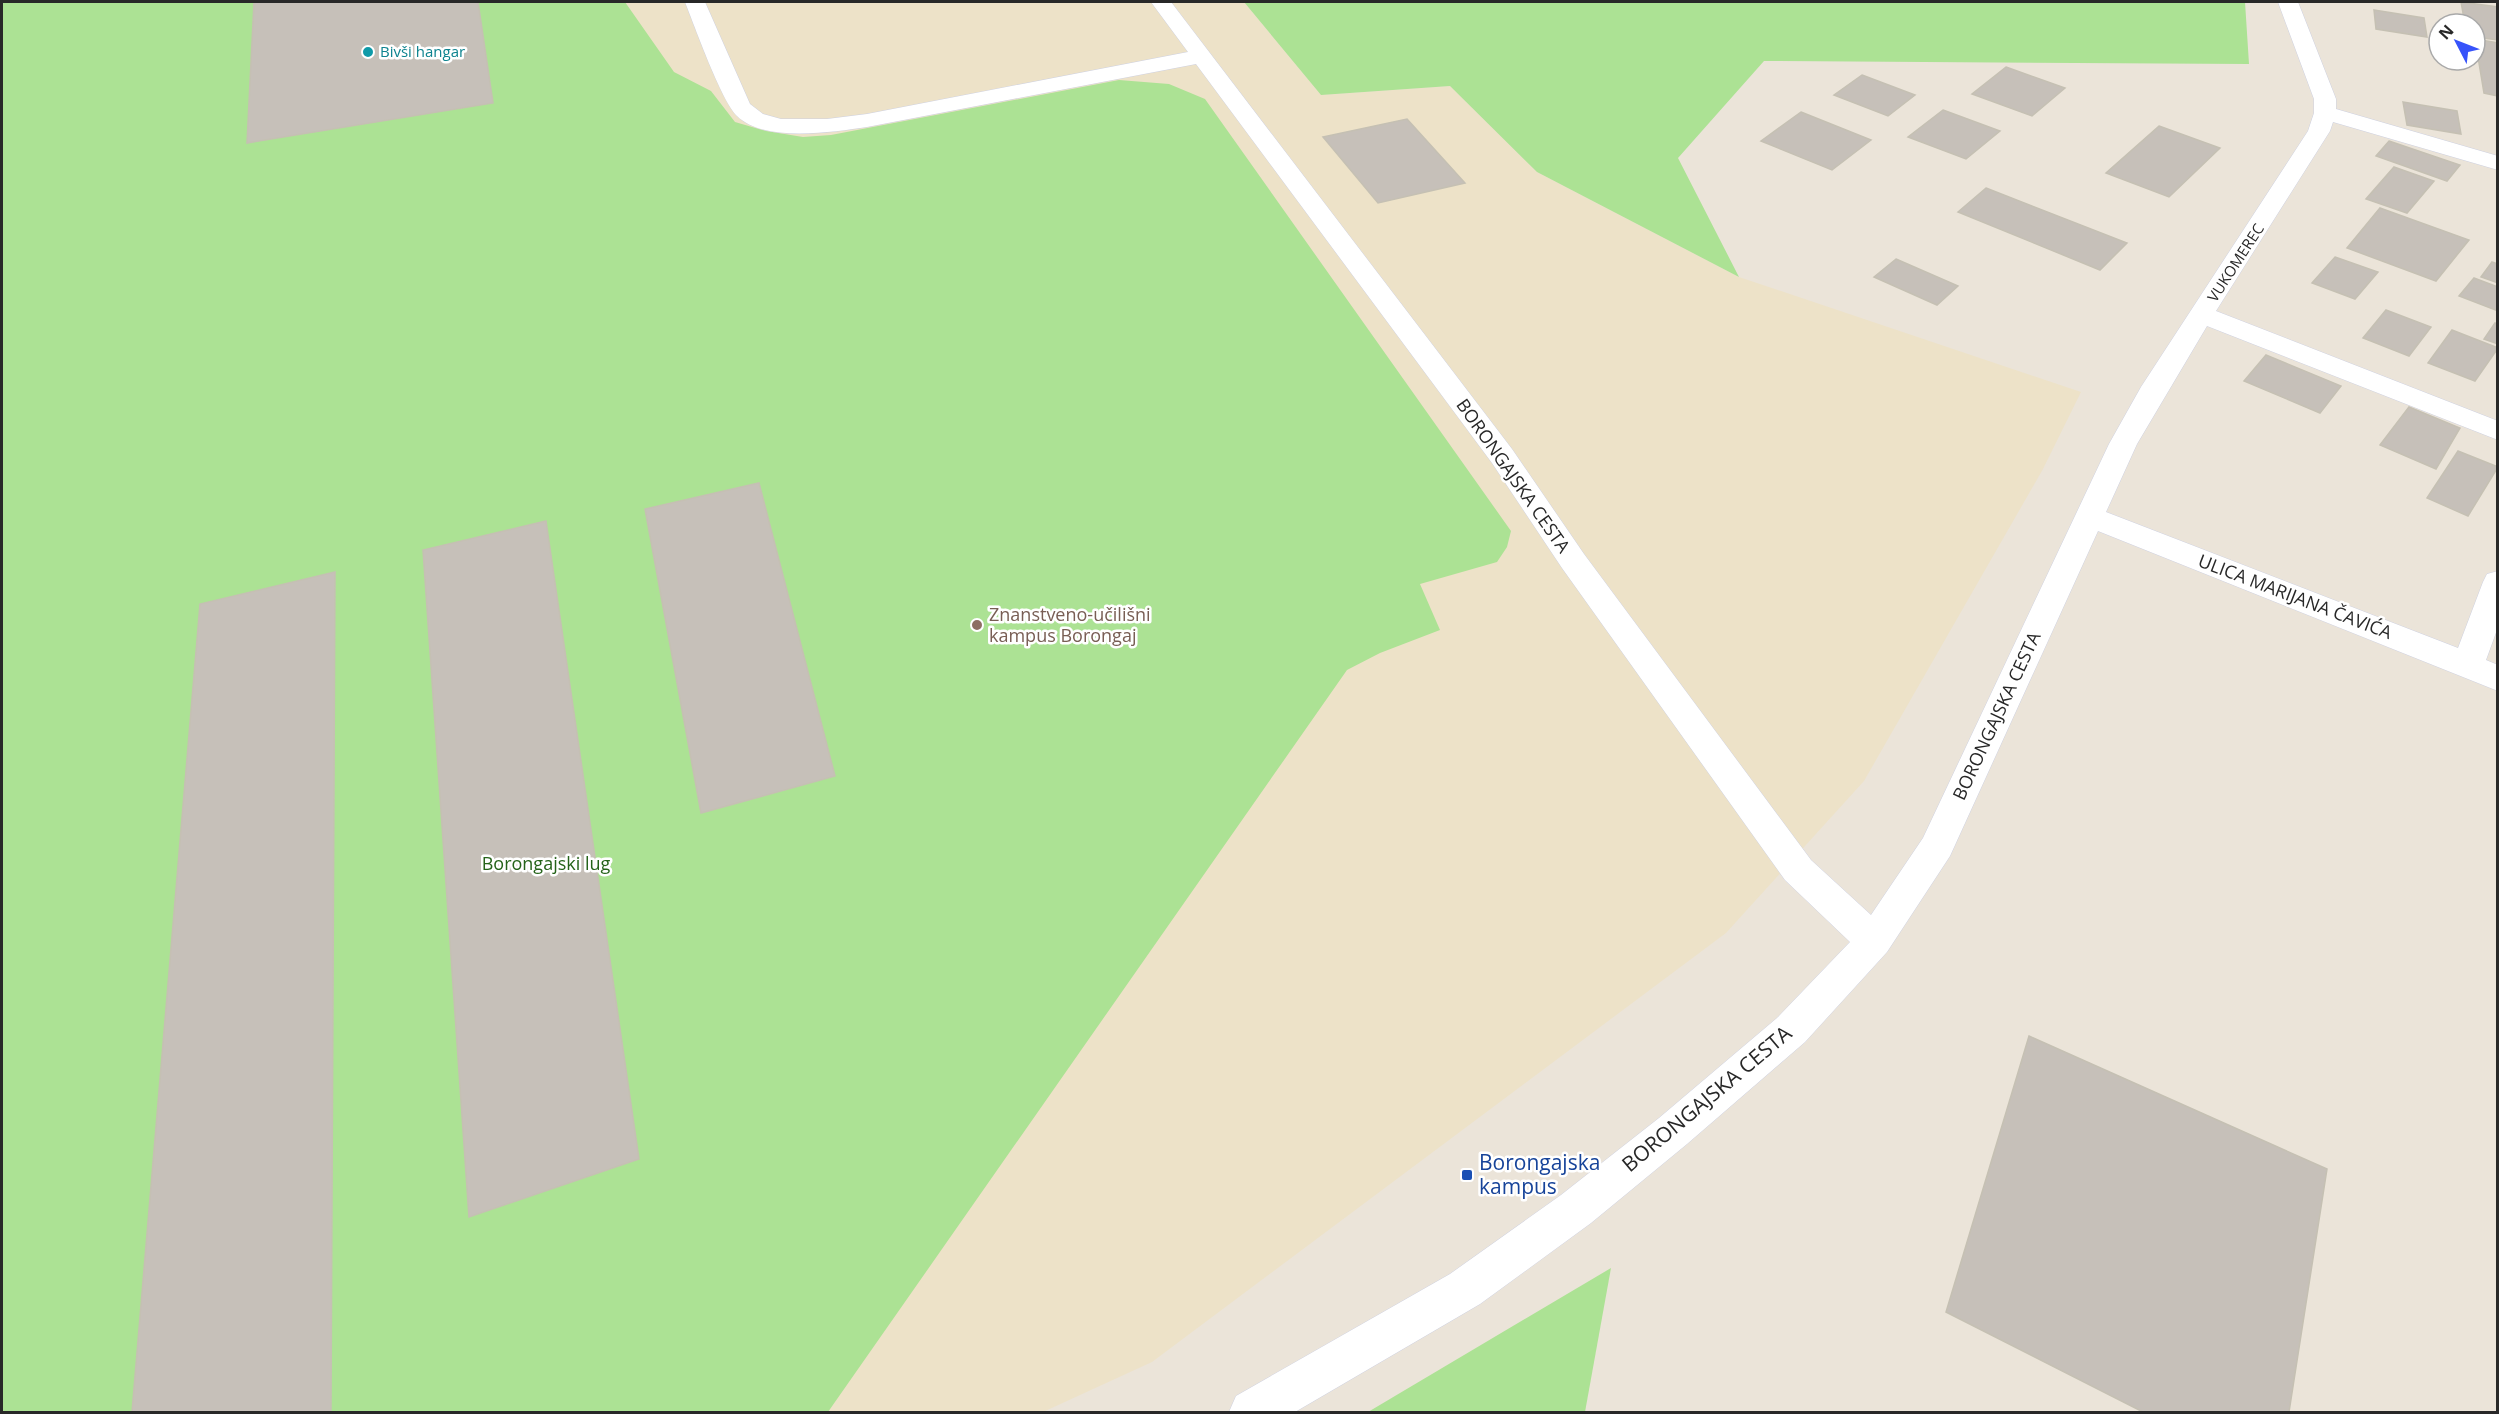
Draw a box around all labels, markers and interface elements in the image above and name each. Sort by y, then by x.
north arrow [2427,12,2487,72]
text: N [2433,20,2458,44]
place label: Bivši hangar [380,41,465,61]
marker: Bivši hangar [361,45,375,59]
street label: VUKOMEREC [2202,219,2268,305]
street label: BORONGAJSKA CESTA [1451,394,1576,558]
street label: ULICA MARIJANA ČAVIĆA [2195,548,2396,644]
place label: Znanstveno-učilišni kampus Borongaj [989,602,1151,647]
marker: Znanstveno-učilišni kampus Borongaj [970,618,984,632]
street label: BORONGAJSKA CESTA [1947,627,2046,804]
park label: Borongajski lug [482,851,611,875]
street label: BORONGAJSKA CESTA [1616,1018,1798,1178]
place label: Borongajska kampus [1479,1148,1600,1200]
marker: Borongajska kampus [1460,1168,1474,1182]

